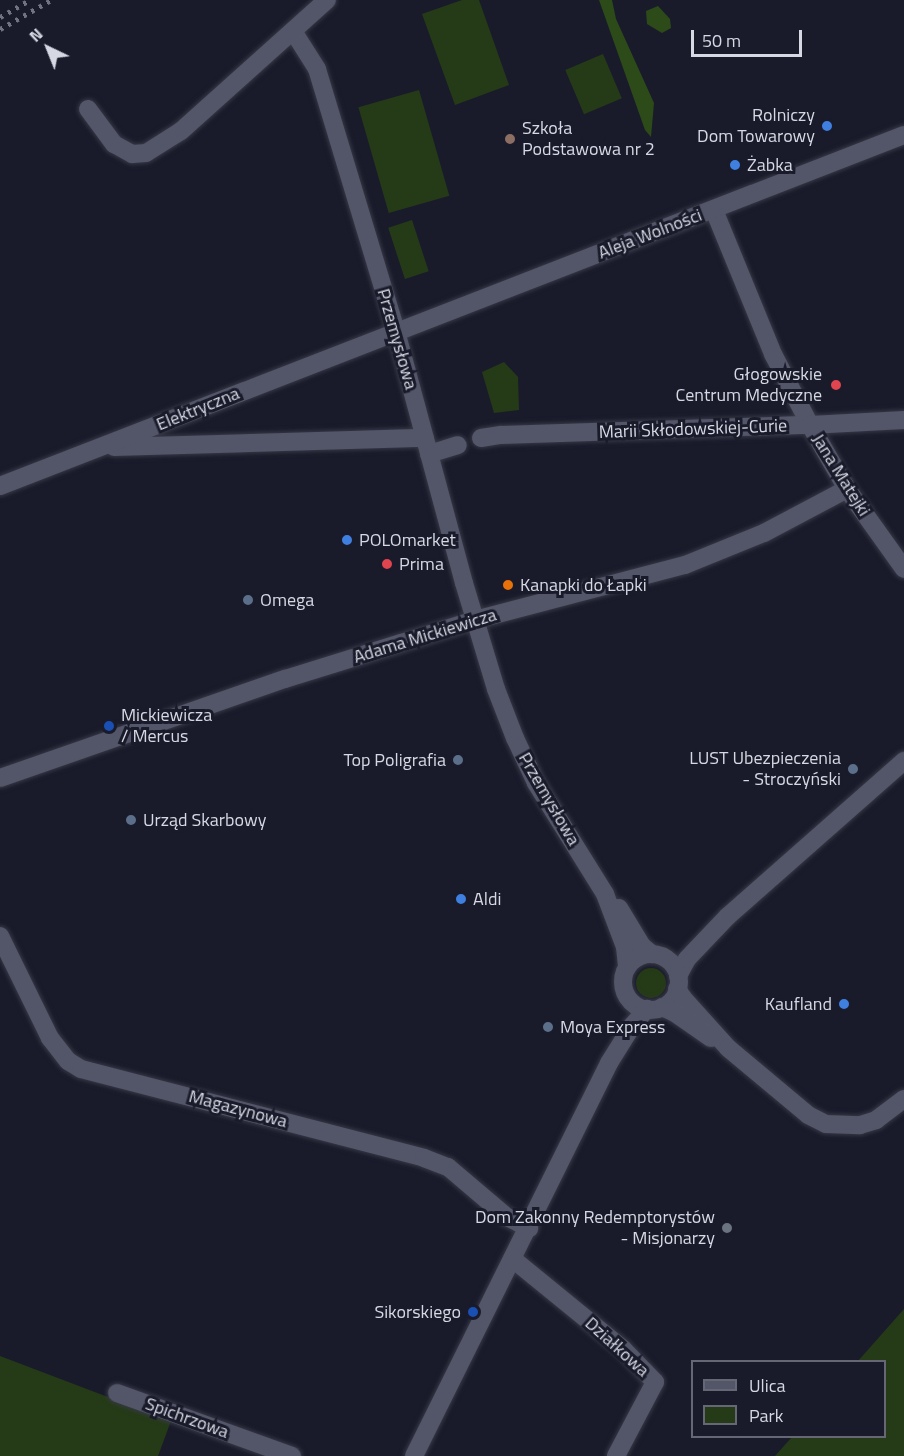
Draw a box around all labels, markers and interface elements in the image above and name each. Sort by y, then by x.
north arrow [18,18,78,78]
scale bar [694,18,805,56]
text: N [23,22,48,47]
text: 50 m [702,27,741,54]
place label: Rolniczy Dom Towarowy [697,105,815,148]
place label: Szkoła Podstawowa nr 2 [522,118,655,160]
marker: Rolniczy Dom Towarowy [820,119,834,133]
marker: Szkoła Podstawowa nr 2 [503,132,517,146]
place label: Żabka [747,154,793,176]
marker: Żabka [728,158,742,172]
street label: Aleja Wolności [595,204,705,264]
street label: Przemysłowa [372,286,422,392]
place label: Głogowskie Centrum Medyczne [676,364,822,406]
marker: Głogowskie Centrum Medyczne [827,376,845,394]
street label: Elektryczna [153,383,243,435]
street label: Marii Skłodowskiej-Curie [598,415,788,443]
street label: Jana Matejki [807,430,875,520]
place label: POLOmarket [359,529,456,551]
marker: POLOmarket [340,533,354,547]
place label: Prima [399,553,444,575]
marker: Prima [380,557,394,571]
place label: Kanapki do Łapki [520,574,647,596]
marker: Kanapki do Łapki [501,578,515,592]
place label: Omega [260,589,314,611]
marker: Omega [241,593,255,607]
street label: Adama Mickiewicza [351,604,499,668]
place label: Mickiewicza / Mercus [121,705,212,748]
marker: Mickiewicza / Mercus [102,719,116,733]
place label: LUST Ubezpieczenia - Stroczyński [689,748,841,790]
place label: Top Poligrafia [344,749,446,771]
street label: Przemysłowa [514,749,584,849]
marker: Top Poligrafia [451,753,465,767]
marker: LUST Ubezpieczenia - Stroczyński [846,762,860,776]
place label: Urząd Skarbowy [143,809,266,831]
marker: Urząd Skarbowy [124,813,138,827]
place label: Aldi [473,888,501,910]
marker: Aldi [454,892,468,906]
place label: Kaufland [765,993,832,1015]
marker: Kaufland [837,997,851,1011]
place label: Moya Express [560,1016,665,1038]
marker: Moya Express [541,1020,555,1034]
street label: Magazynowa [186,1085,290,1133]
place label: Dom Zakonny Redemptorystów - Misjonarzy [475,1207,715,1250]
marker: Dom Zakonny Redemptorystów - Misjonarzy [720,1221,734,1235]
place label: Sikorskiego [374,1301,461,1323]
marker: Sikorskiego [466,1305,480,1319]
street label: Działkowa [580,1313,654,1381]
legend [691,1360,886,1438]
text: Ulica [749,1372,786,1399]
street label: Spichrzowa [142,1393,232,1443]
text: Park [749,1402,783,1429]

